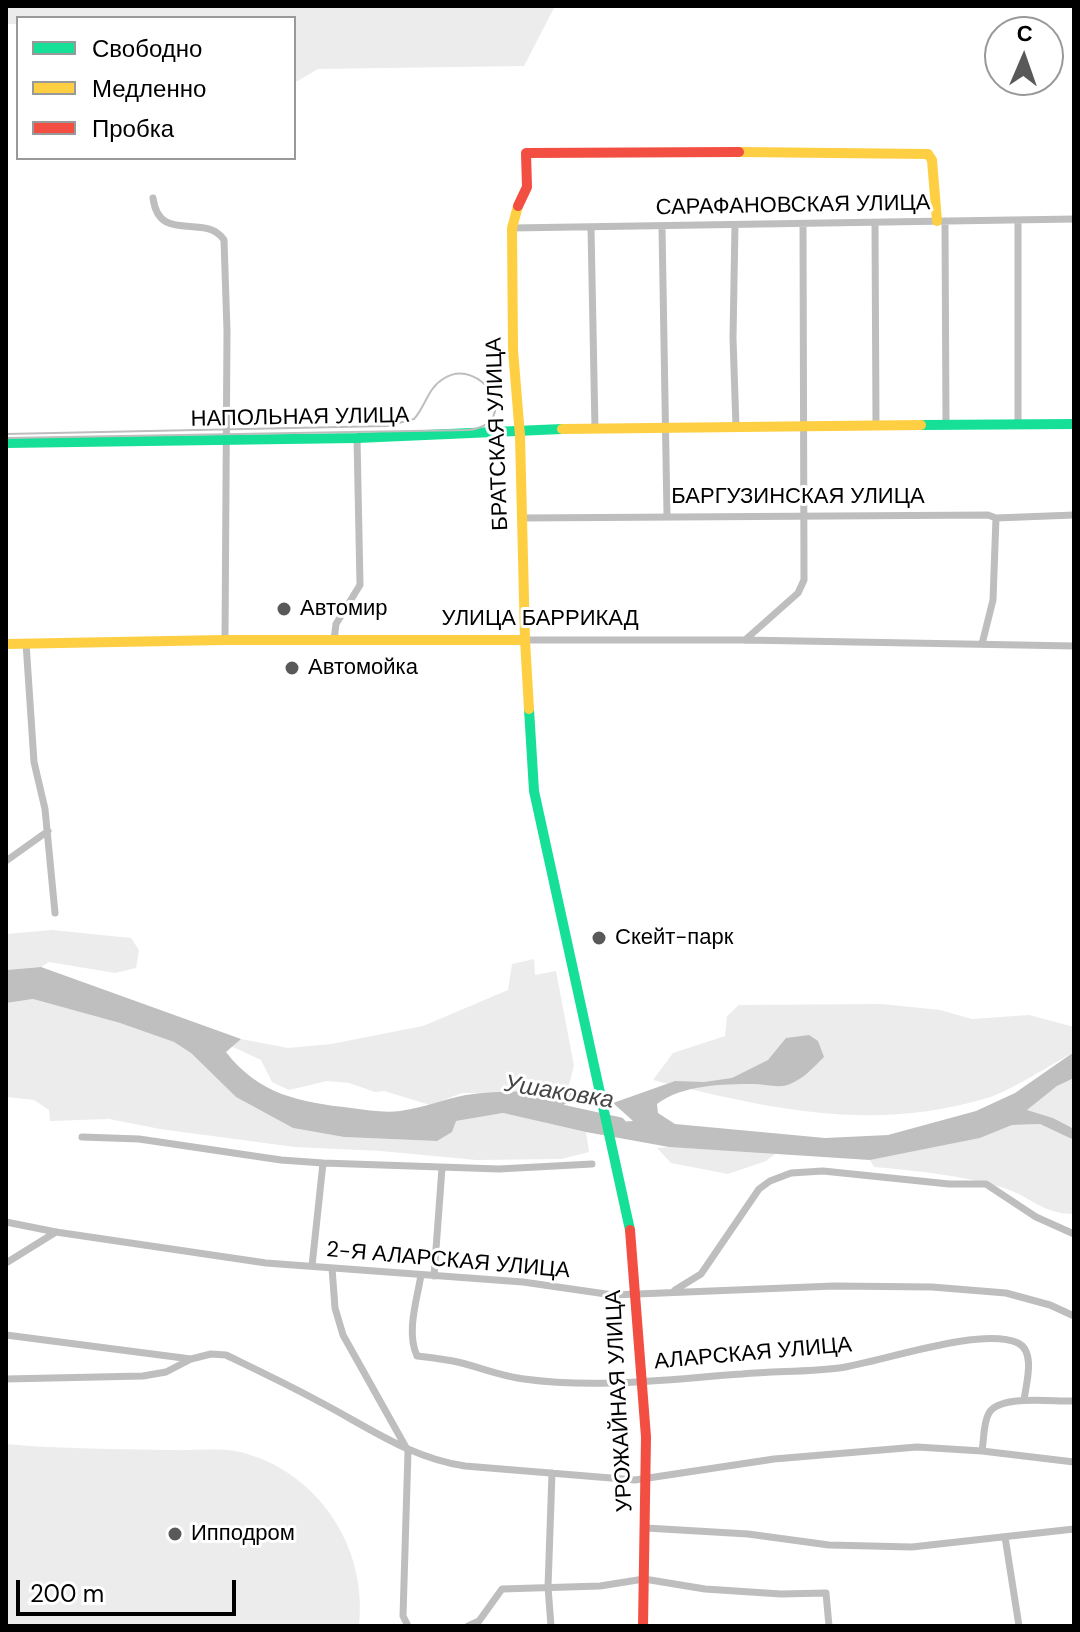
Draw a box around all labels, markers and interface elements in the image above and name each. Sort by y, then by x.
legend [16,16,296,160]
north arrow [984,16,1064,96]
text: С [1016,19,1033,48]
text: Свободно [92,33,202,64]
text: Медленно [92,73,206,104]
text: Пробка [92,113,174,144]
street label: САРАФАНОВСКАЯ УЛИЦА [655,190,931,222]
street label: БРАТСКАЯ УЛИЦА [481,337,515,531]
street label: НАПОЛЬНАЯ УЛИЦА [190,403,410,433]
street label: БАРГУЗИНСКАЯ УЛИЦА [671,484,925,510]
place label: Автомир [300,596,388,622]
marker: Автомир [275,600,293,618]
street label: УЛИЦА БАРРИКАД [441,606,639,632]
place label: Автомойка [308,655,418,681]
marker: Автомойка [283,659,301,677]
place label: Скейт-парк [615,925,733,951]
marker: Скейт-парк [590,929,608,947]
water label: Ушаковка [502,1070,616,1116]
street label: 2-Я АЛАРСКАЯ УЛИЦА [325,1237,571,1285]
street label: УРОЖАЙНАЯ УЛИЦА [601,1289,639,1513]
street label: АЛАРСКАЯ УЛИЦА [653,1332,853,1376]
place label: Ипподром [191,1521,295,1547]
marker: Ипподром [166,1525,184,1543]
scale bar [20,1564,240,1614]
text: 200 m [30,1578,104,1609]

